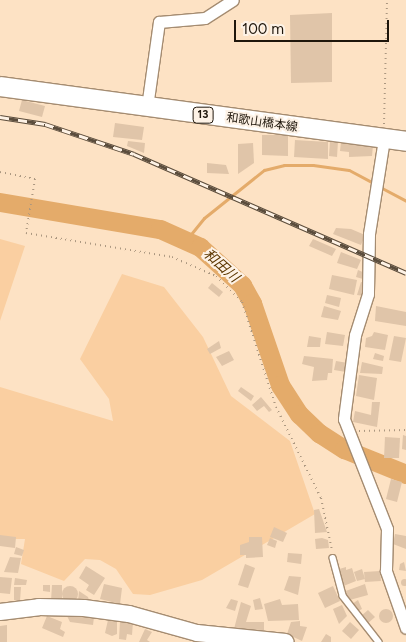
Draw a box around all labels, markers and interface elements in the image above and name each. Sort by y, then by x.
scale bar [236,10,391,42]
text: 100 m [242,20,284,38]
road number: 13 [192,106,214,124]
street label: 和歌山橋本線 [225,111,299,135]
water label: 和田川 [200,246,242,286]

